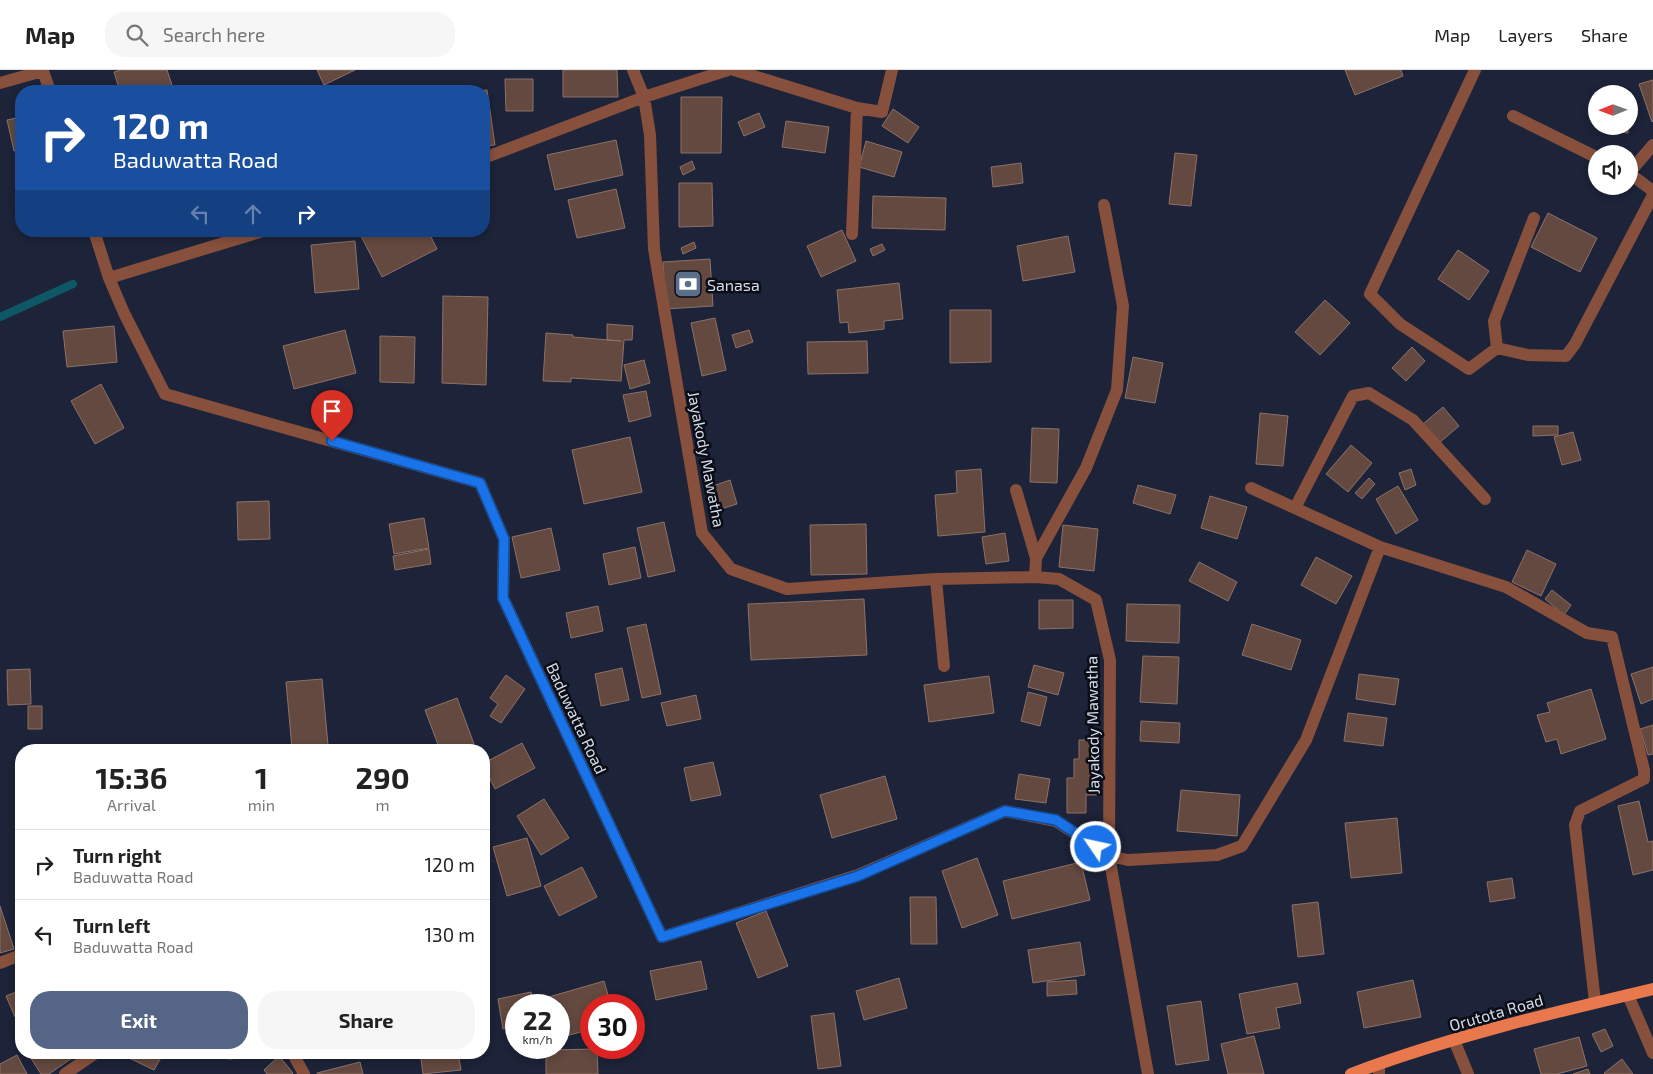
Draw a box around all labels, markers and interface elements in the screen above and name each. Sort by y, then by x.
search box [105,12,455,57]
text: Map [25,20,75,49]
icon: search [123,21,151,49]
text: Search here [163,23,265,46]
text: Map [1434,24,1470,46]
text: Layers [1498,24,1553,46]
text: Share [1581,24,1628,46]
north arrow [1588,85,1638,135]
map controls [1588,85,1638,195]
text: 120 m [113,104,209,146]
icon: right [30,105,95,170]
button: sound [1588,145,1638,195]
text: Baduwatta Road [113,146,278,172]
icon: left [186,200,214,228]
icon: ahead [239,200,267,228]
icon: right [292,200,320,228]
bank icon: Sanasa [673,269,703,299]
place label: Sanasa [707,275,760,294]
street label: Jayakody Mawatha [684,389,730,529]
pin [311,390,353,441]
icon: arrive [318,397,346,425]
street label: Jayakody Mawatha [1081,656,1103,794]
street label: Baduwatta Road [543,659,611,777]
text: 15:36 [95,759,167,795]
text: 1 [255,759,268,795]
text: 290 [356,759,410,795]
text: Arrival [107,795,156,814]
text: min [248,795,275,814]
text: m [376,795,390,814]
position arrow [1069,820,1121,872]
text: Turn right [73,844,161,867]
icon: right [30,851,58,879]
text: 120 m [424,853,475,876]
text: Baduwatta Road [73,867,193,886]
text: Turn left [73,914,150,937]
icon: left [30,921,58,949]
text: 130 m [425,923,475,946]
text: Baduwatta Road [73,937,193,956]
street label: Orutota Road [1447,990,1545,1034]
button: Exit [30,991,248,1049]
button: Share [258,991,475,1049]
speed limit sign: 30 [580,994,645,1059]
text: 22 [523,1005,552,1035]
text: km/h [523,1032,552,1046]

